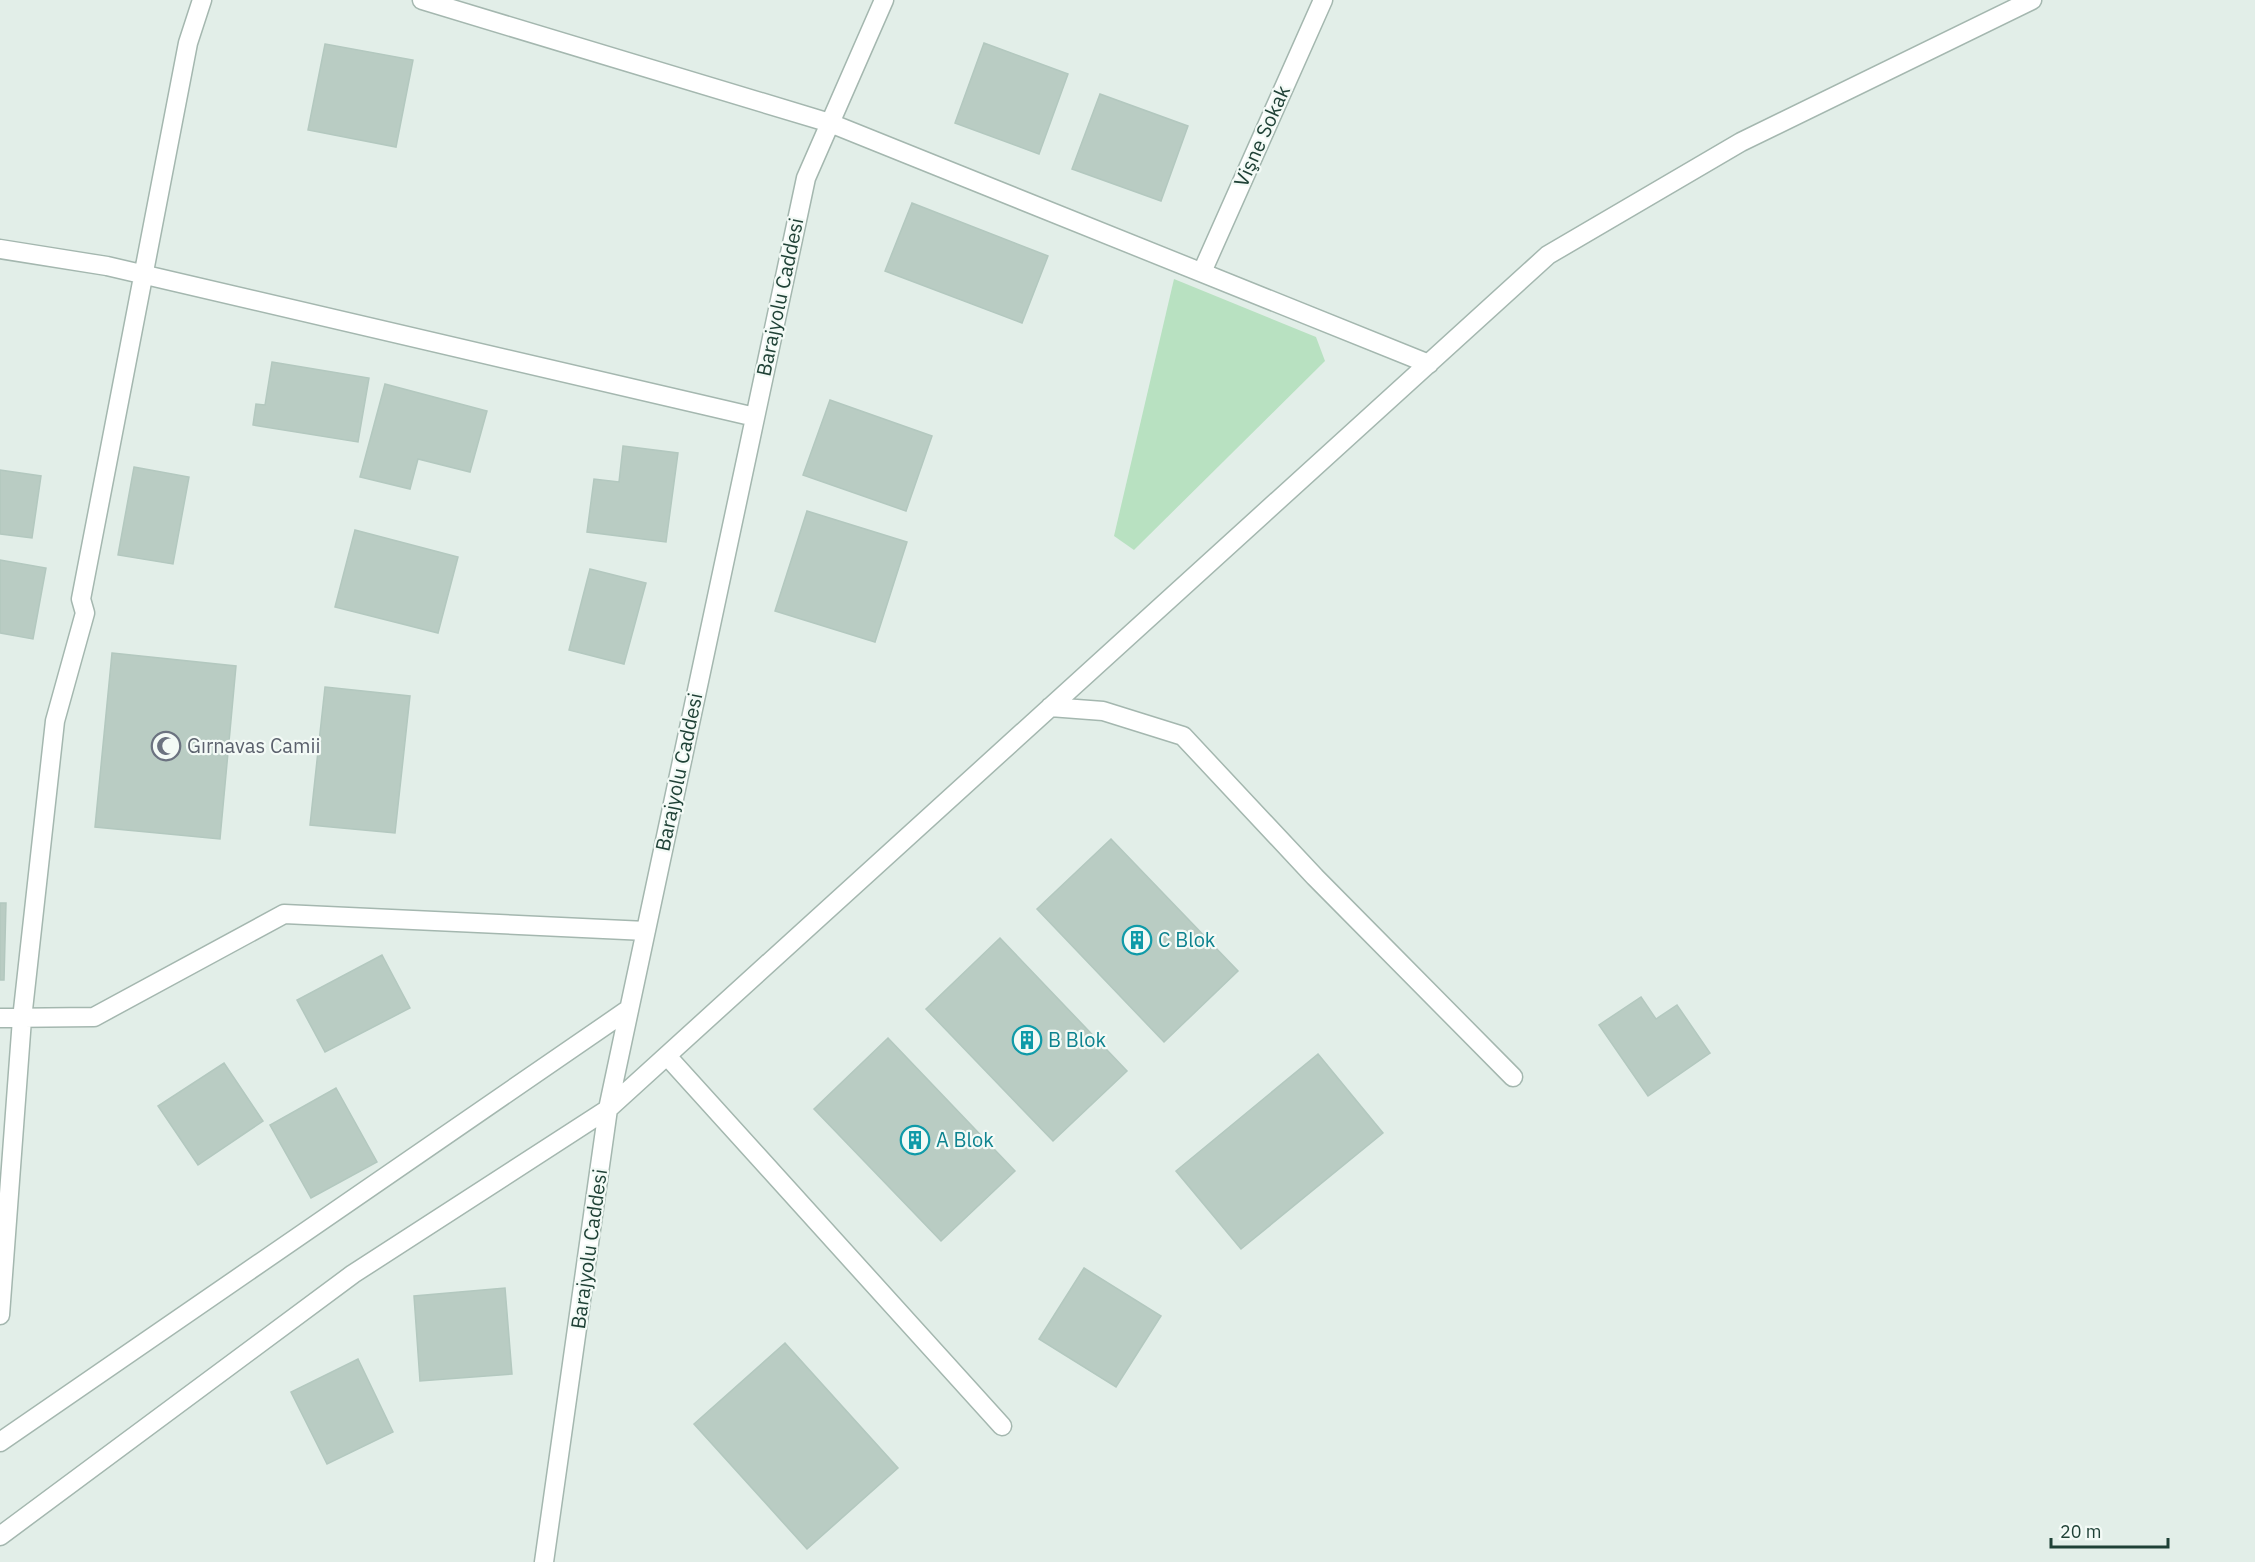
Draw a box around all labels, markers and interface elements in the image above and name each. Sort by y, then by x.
street label: Vişne Sokak [1227,80,1296,191]
street label: Barajyolu Caddesi [750,215,809,379]
street label: Barajyolu Caddesi [649,690,708,854]
mosque icon: Gırnavas Camii [150,730,182,762]
place label: Gırnavas Camii [187,732,320,759]
building icon: C Blok [1121,924,1153,956]
place label: C Blok [1158,926,1216,953]
building icon: B Blok [1011,1024,1043,1056]
place label: B Blok [1048,1026,1106,1053]
building icon: A Blok [899,1124,931,1156]
place label: A Blok [936,1126,994,1153]
street label: Barajyolu Caddesi [564,1167,613,1331]
scale bar [2051,1511,2168,1549]
text: 20 m [2060,1520,2102,1543]

